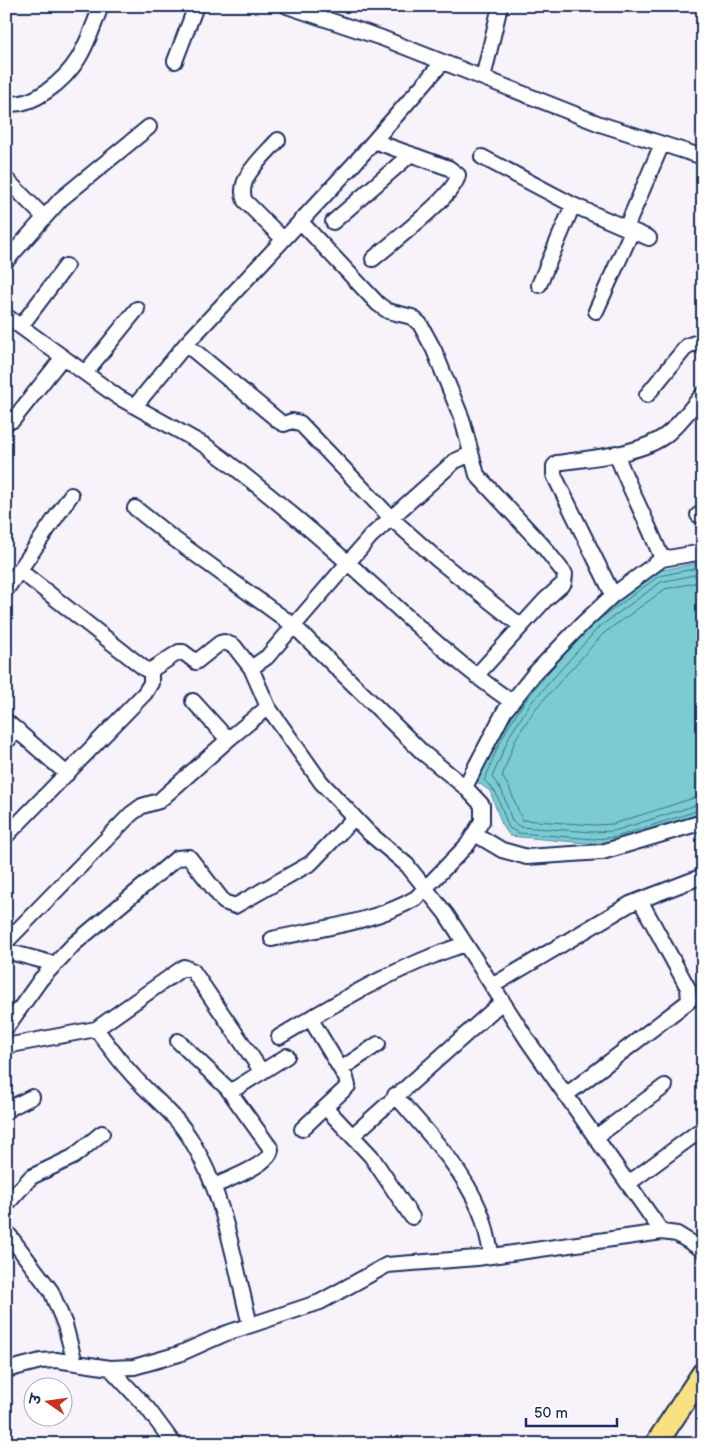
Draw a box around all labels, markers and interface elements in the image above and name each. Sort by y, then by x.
north arrow [22,1378,72,1428]
text: उ [26,1391,46,1408]
scale bar [526,1395,618,1427]
text: 50 m [534,1404,568,1423]

